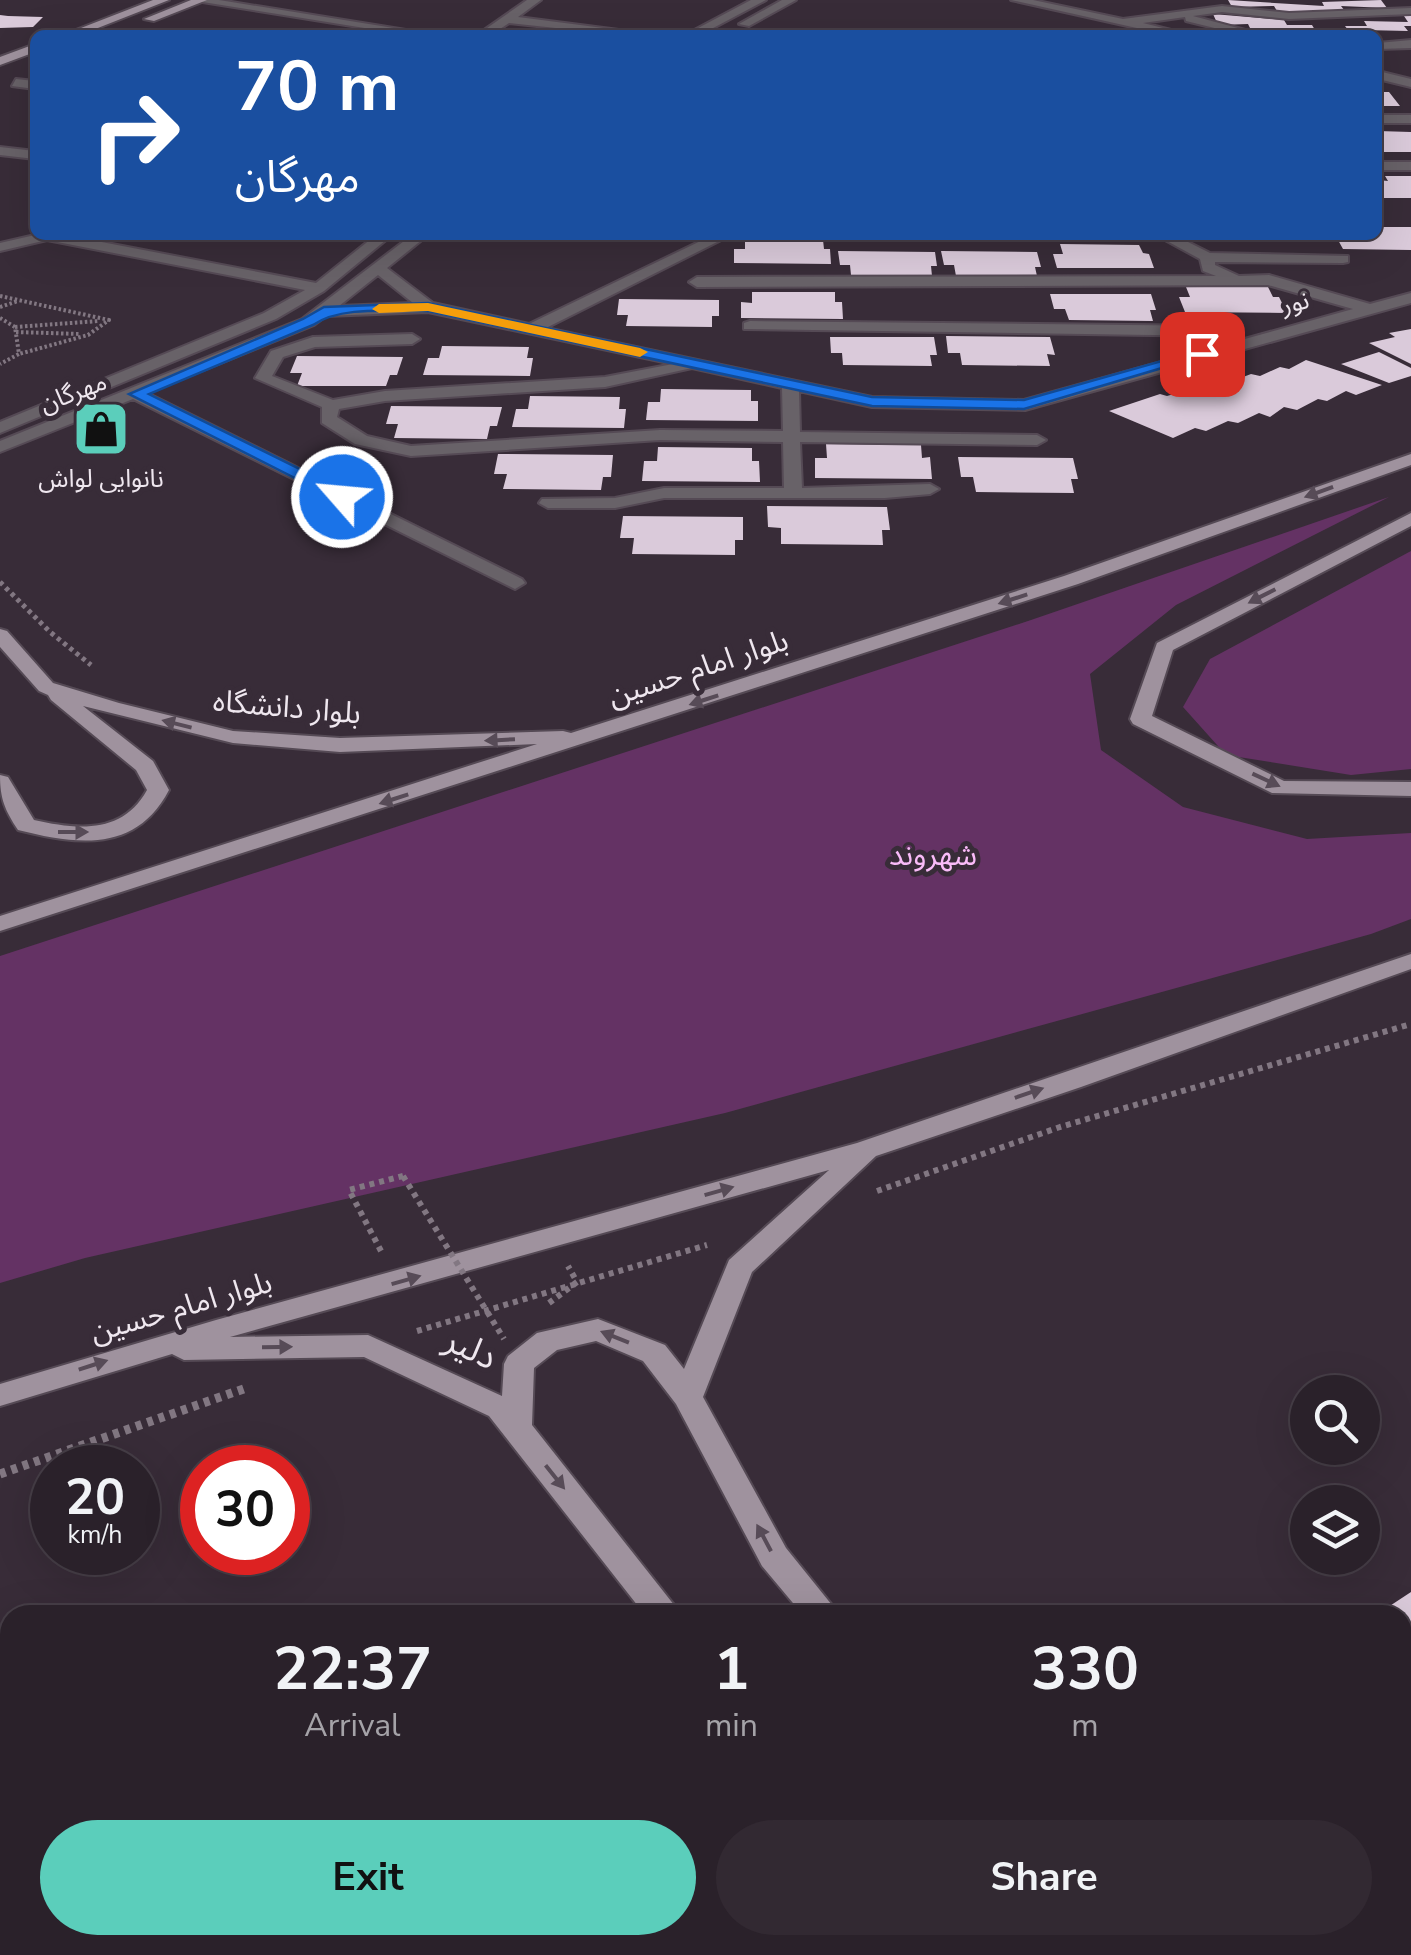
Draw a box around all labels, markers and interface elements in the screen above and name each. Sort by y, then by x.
text: 70 m [235,39,399,135]
icon: right [70,70,200,200]
text: مهرگان [235,147,360,208]
street label: نور [1277,283,1313,323]
pin [1160,312,1245,397]
icon: arrive [1175,327,1230,382]
street label: مهرگان [35,365,112,421]
shop icon: نانوایی لواش [71,399,131,459]
position arrow [290,445,394,549]
place label: نانوایی لواش [38,462,164,496]
one-way arrow [1304,485,1334,500]
one-way arrow [1248,587,1277,604]
one-way arrow [997,593,1027,608]
street label: بلوار امام حسین [603,620,794,718]
street label: بلوار دانشگاه [211,681,363,734]
one-way arrow [688,694,718,709]
one-way arrow [161,716,192,731]
one-way arrow [484,732,516,748]
one-way arrow [1251,772,1280,789]
one-way arrow [379,793,409,808]
one-way arrow [57,824,89,840]
park label: شهروند [889,835,977,876]
one-way arrow [1014,1085,1044,1100]
one-way arrow [704,1183,735,1198]
street label: بلوار امام حسین [86,1262,277,1354]
one-way arrow [392,1272,422,1287]
street label: دلیر [436,1316,505,1381]
one-way arrow [600,1329,630,1345]
one-way arrow [261,1339,293,1355]
one-way arrow [78,1357,108,1372]
map controls [1290,1375,1380,1575]
button: search [1290,1375,1380,1465]
speed limit sign: 30 [180,1445,310,1575]
text: 20 [65,1463,125,1532]
one-way arrow [544,1464,565,1490]
button: layers [1290,1485,1380,1575]
text: km/h [67,1518,123,1552]
one-way arrow [756,1524,773,1553]
text: 22:37 [273,1628,432,1710]
text: 1 [713,1628,749,1710]
text: 330 [1031,1628,1139,1710]
text: Arrival [304,1704,401,1747]
text: min [705,1704,758,1747]
text: m [1071,1704,1099,1747]
button: Exit [40,1820,696,1935]
button: Share [716,1820,1372,1935]

